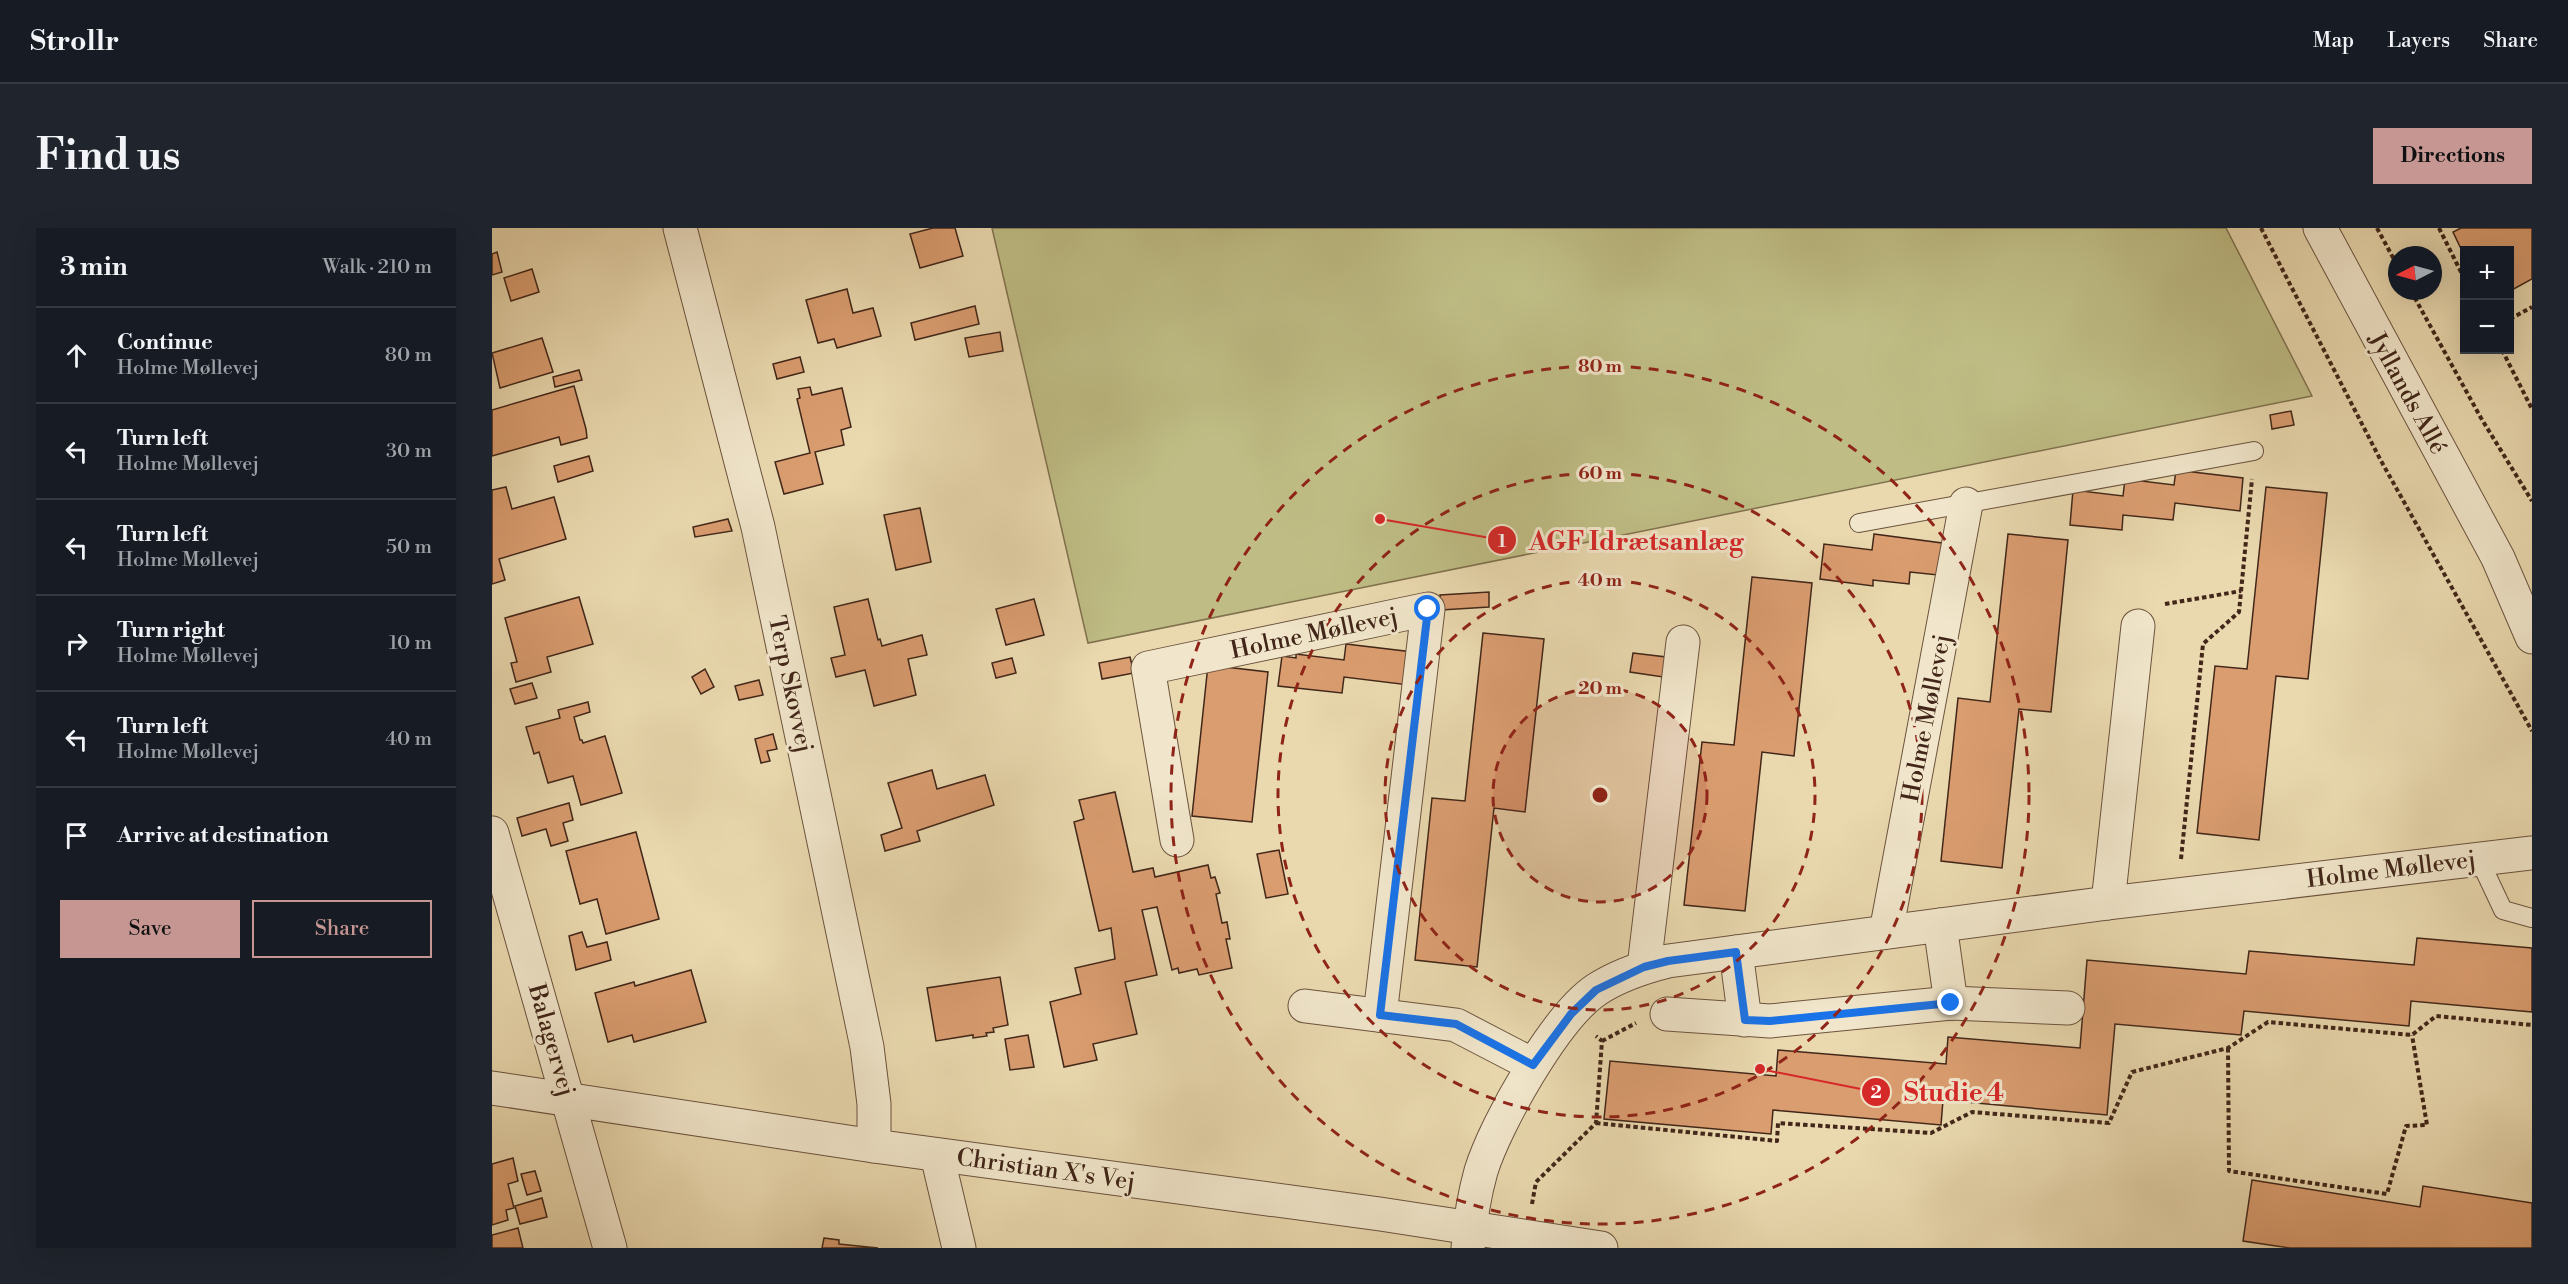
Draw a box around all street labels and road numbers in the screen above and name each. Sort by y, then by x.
street label: Jyllands Allé [2361,326,2453,460]
street label: Holme Møllevej [1228,602,1401,666]
street label: Terp Skovvej [761,613,819,755]
street label: Holme Møllevej [1896,632,1958,805]
street label: Holme Møllevej [2305,845,2478,895]
street label: Balagervej [520,980,581,1100]
street label: Christian X's Vej [955,1143,1137,1197]

